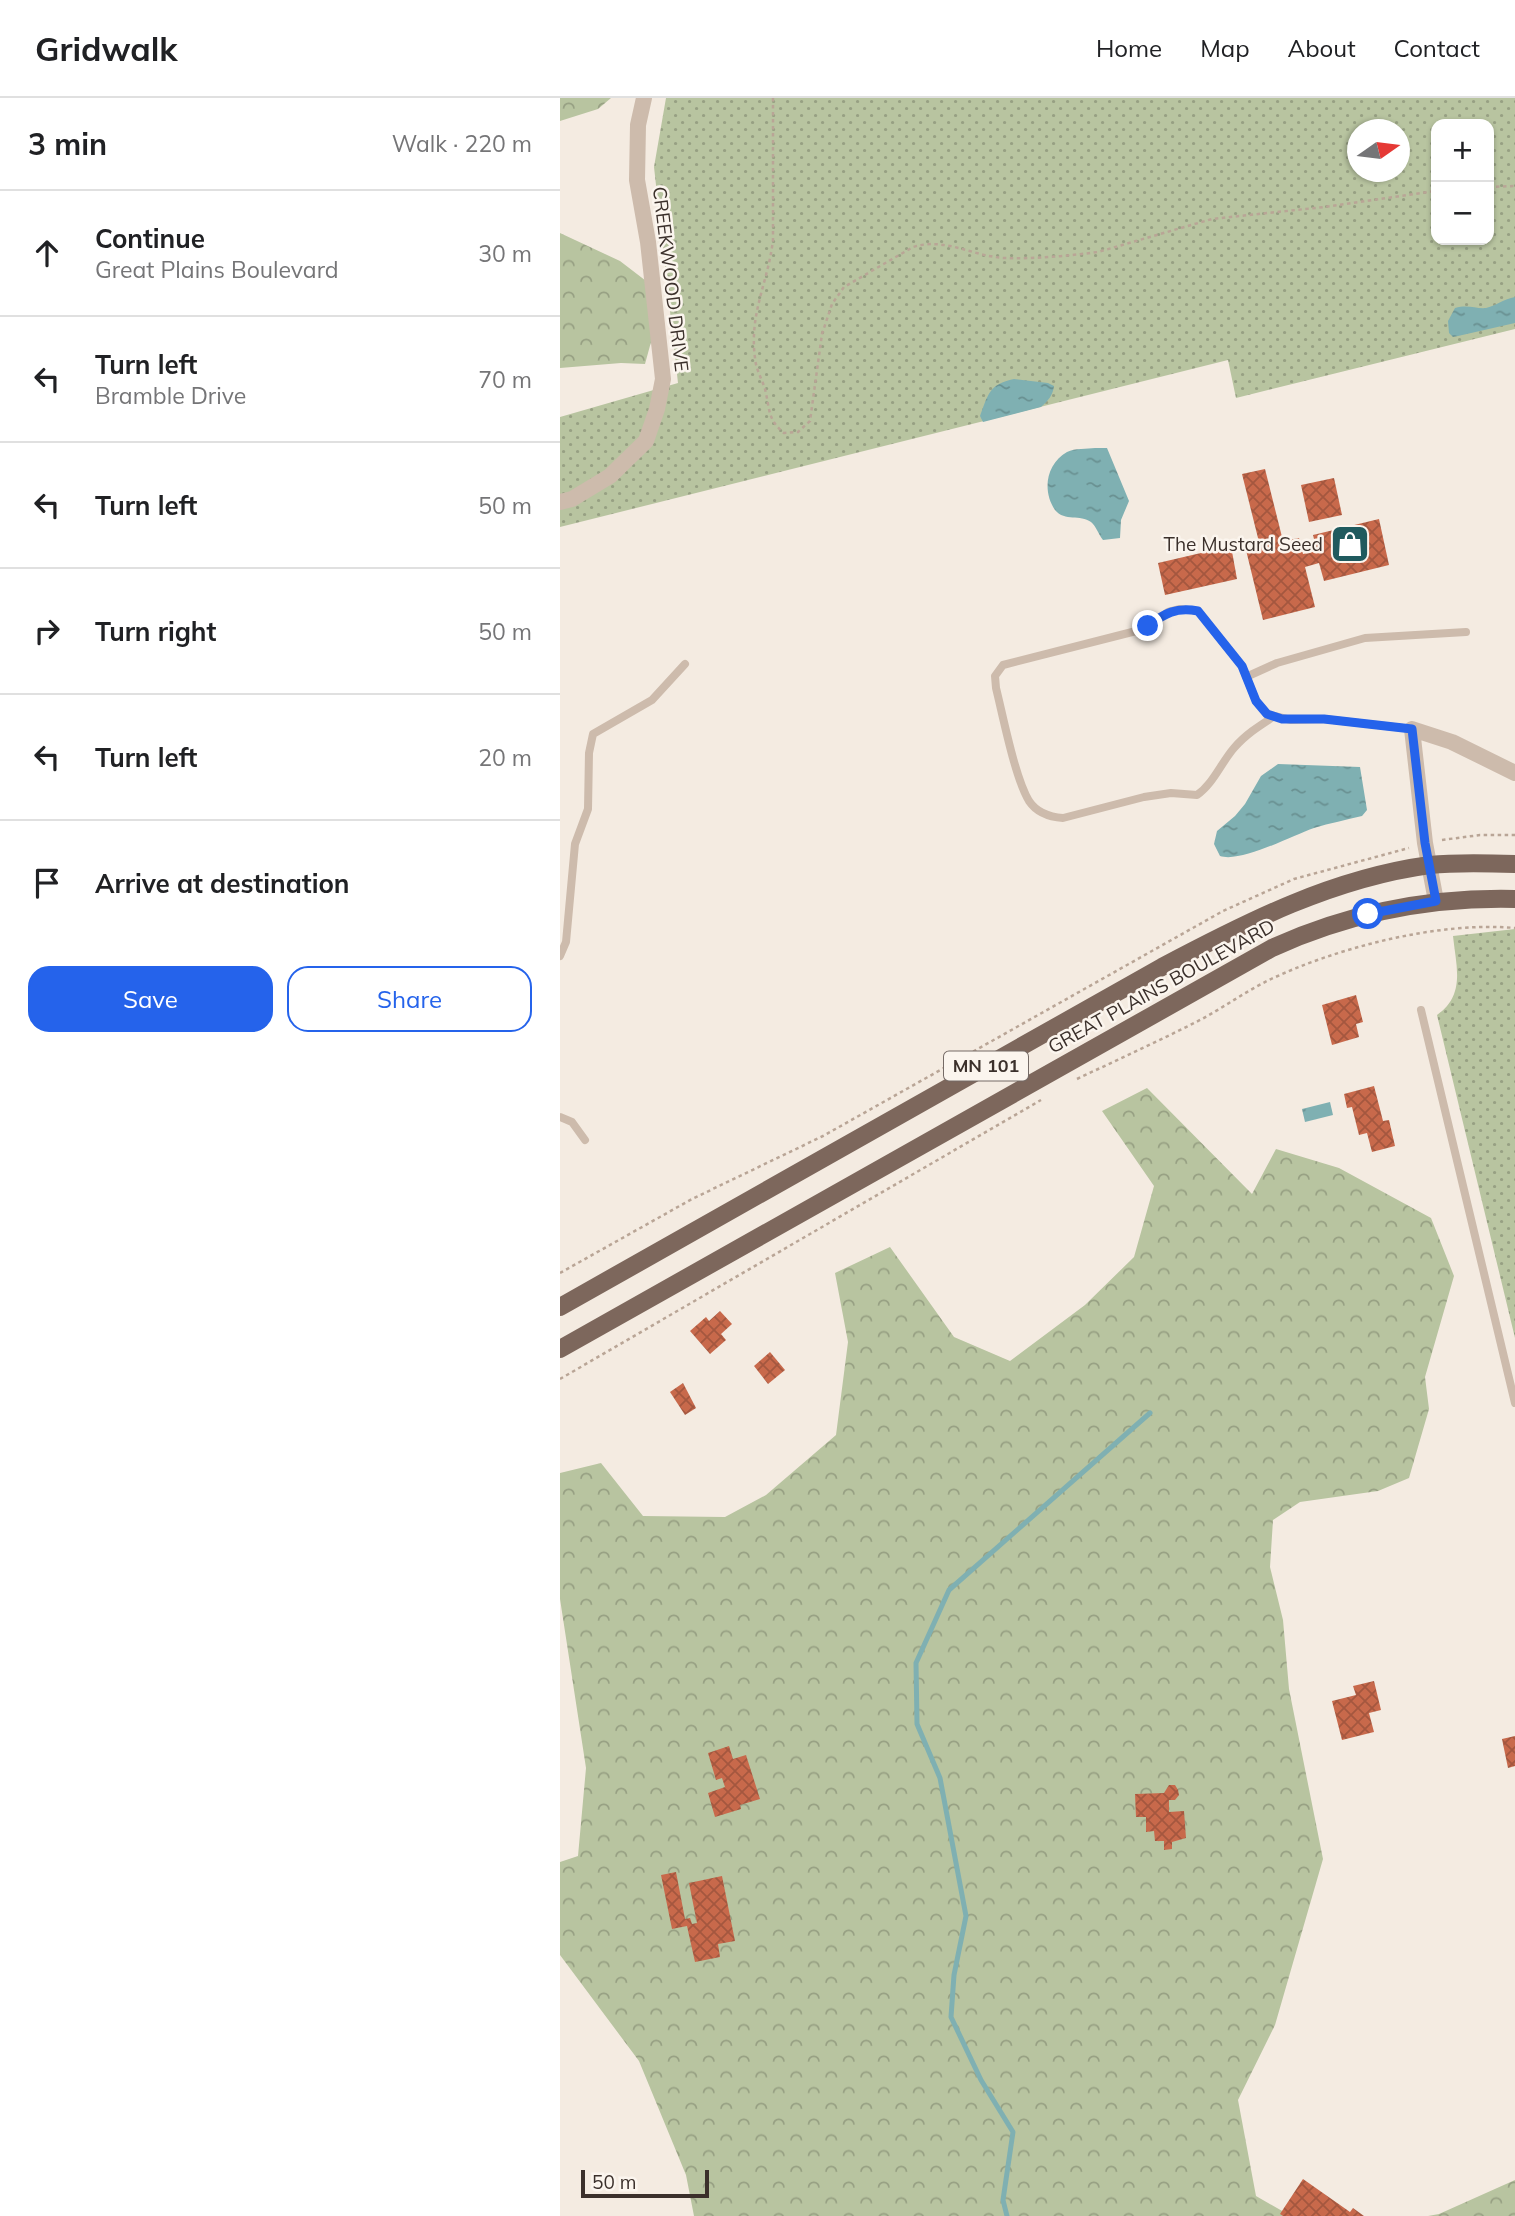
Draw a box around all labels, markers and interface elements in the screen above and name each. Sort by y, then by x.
text: Gridwalk [35,28,178,69]
text: Home [1096,33,1162,63]
text: Map [1200,33,1250,63]
text: About [1288,33,1356,63]
text: Contact [1394,33,1480,63]
north arrow [1347,119,1410,182]
map controls [1431,119,1494,245]
button: + [1431,119,1494,182]
text: 3 min [28,125,107,163]
text: Walk · 220 m [392,129,532,158]
button: − [1431,182,1494,245]
street label: CREEKWOOD DRIVE [648,185,694,373]
text: Continue [95,222,205,255]
icon: ahead [28,234,66,272]
text: 30 m [478,239,532,268]
text: Great Plains Boulevard [95,255,339,284]
text: Turn left [95,348,197,381]
icon: left [28,360,66,398]
text: 70 m [478,365,532,394]
text: Bramble Drive [95,381,246,410]
icon: left [28,486,66,524]
text: Turn left [95,489,197,522]
text: 50 m [478,491,532,520]
shop icon: The Mustard Seed [1329,523,1371,565]
place label: The Mustard Seed [1163,532,1323,556]
route end [1132,610,1163,641]
icon: right [28,612,66,650]
text: Turn right [95,615,216,648]
text: 50 m [478,617,532,646]
icon: left [28,738,66,776]
text: Turn left [95,741,197,774]
text: 20 m [478,743,532,772]
icon: arrive [28,864,66,902]
text: Arrive at destination [95,867,350,900]
route start [1352,898,1383,929]
street label: GREAT PLAINS BOULEVARD [1043,914,1279,1058]
button: Save [28,966,273,1032]
button: Share [287,966,532,1032]
road number: MN 101 [944,1051,1028,1080]
scale bar [581,2167,709,2199]
text: 50 m [592,2170,636,2194]

